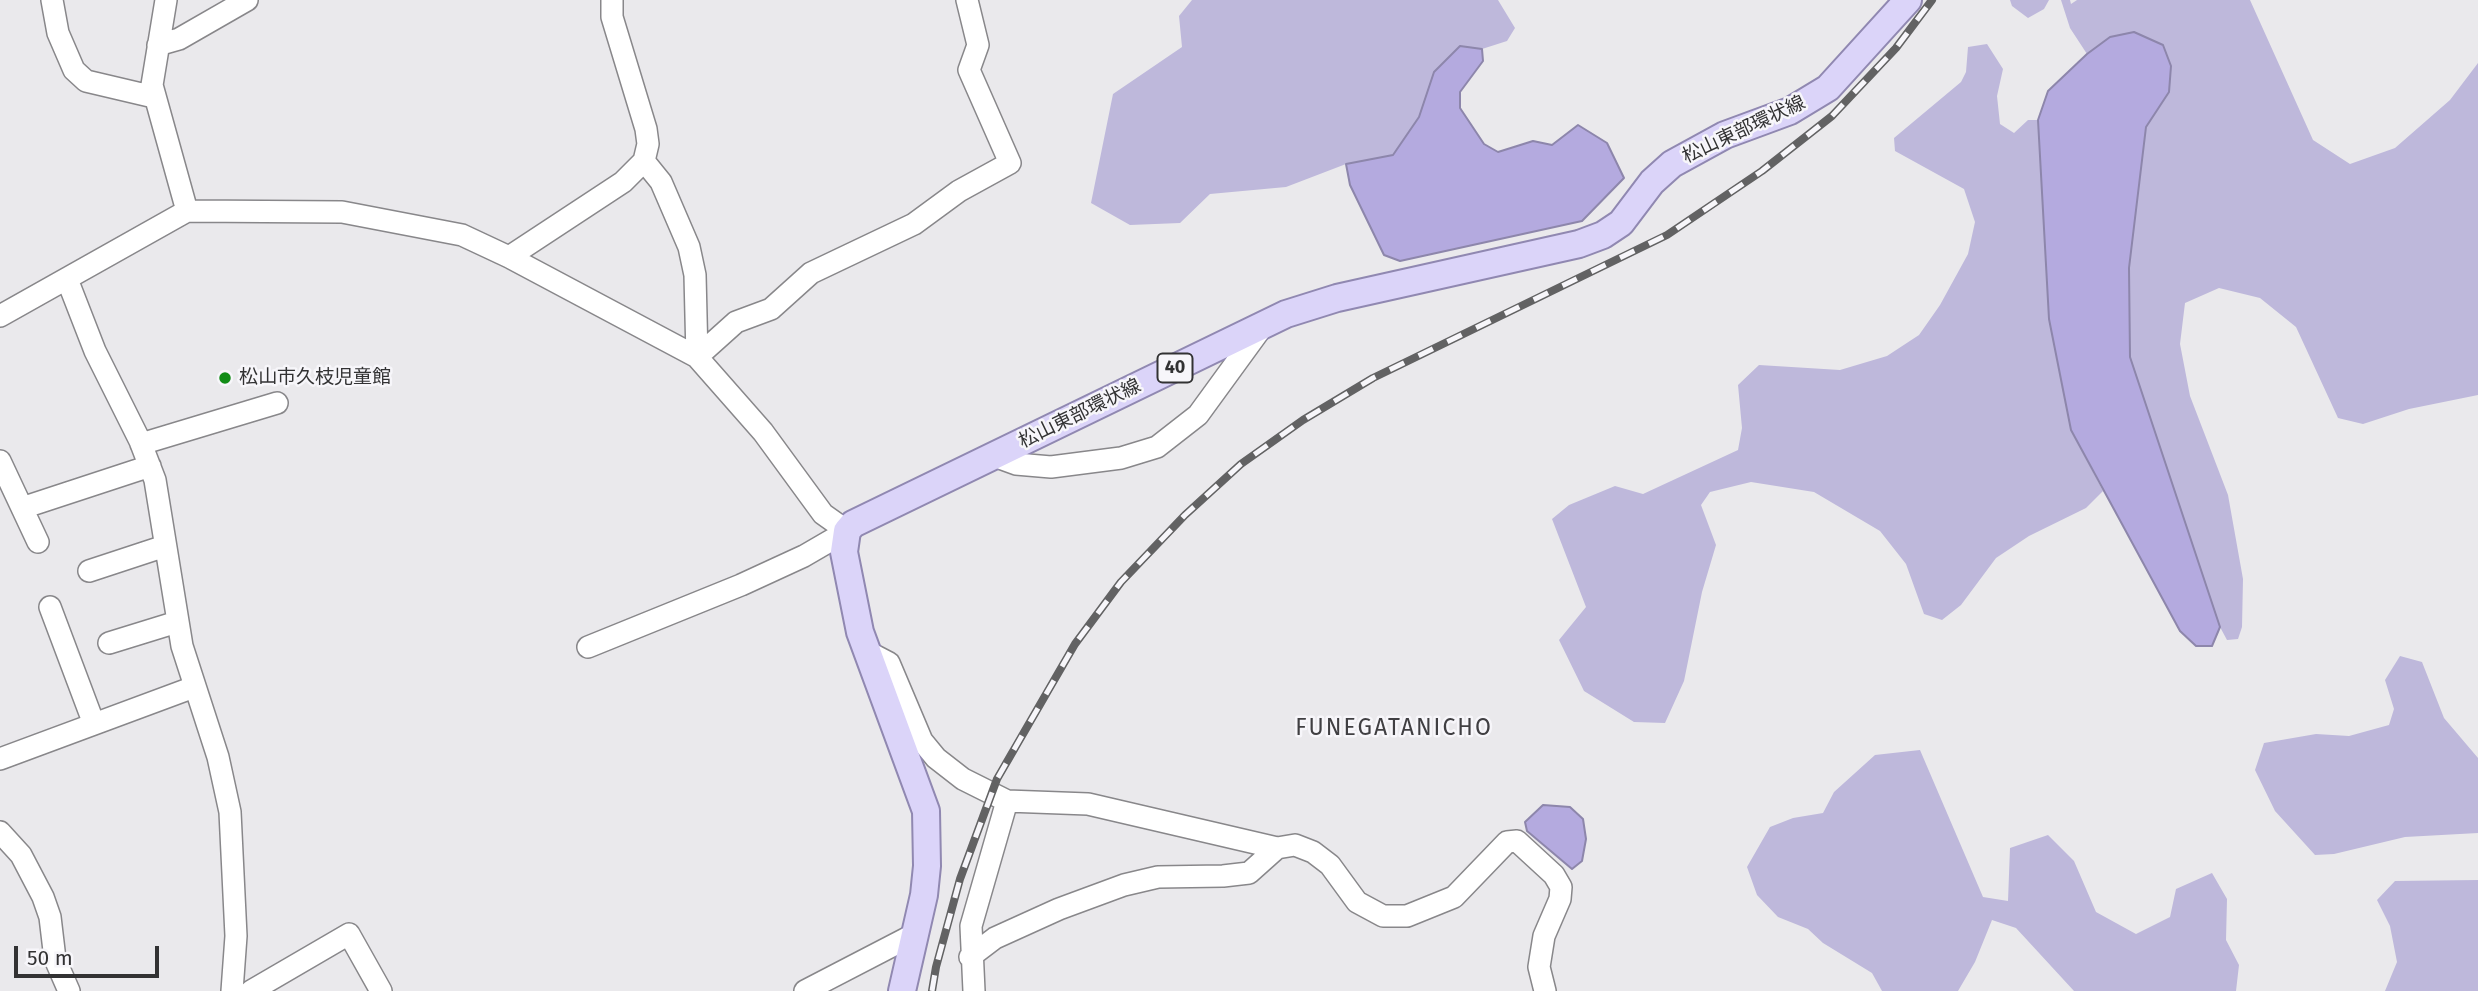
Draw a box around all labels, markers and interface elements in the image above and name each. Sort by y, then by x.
street label: 松山東部環状線 [1679,92,1809,168]
road number: 40 [1158,354,1192,382]
place label: 松山市久枝児童館 [239,367,391,389]
marker: 松山市久枝児童館 [217,370,233,386]
street label: 松山東部環状線 [1015,375,1145,453]
district label: FUNEGATANICHO [1297,715,1491,743]
scale bar [18,932,163,976]
text: 50 m [27,945,73,971]

